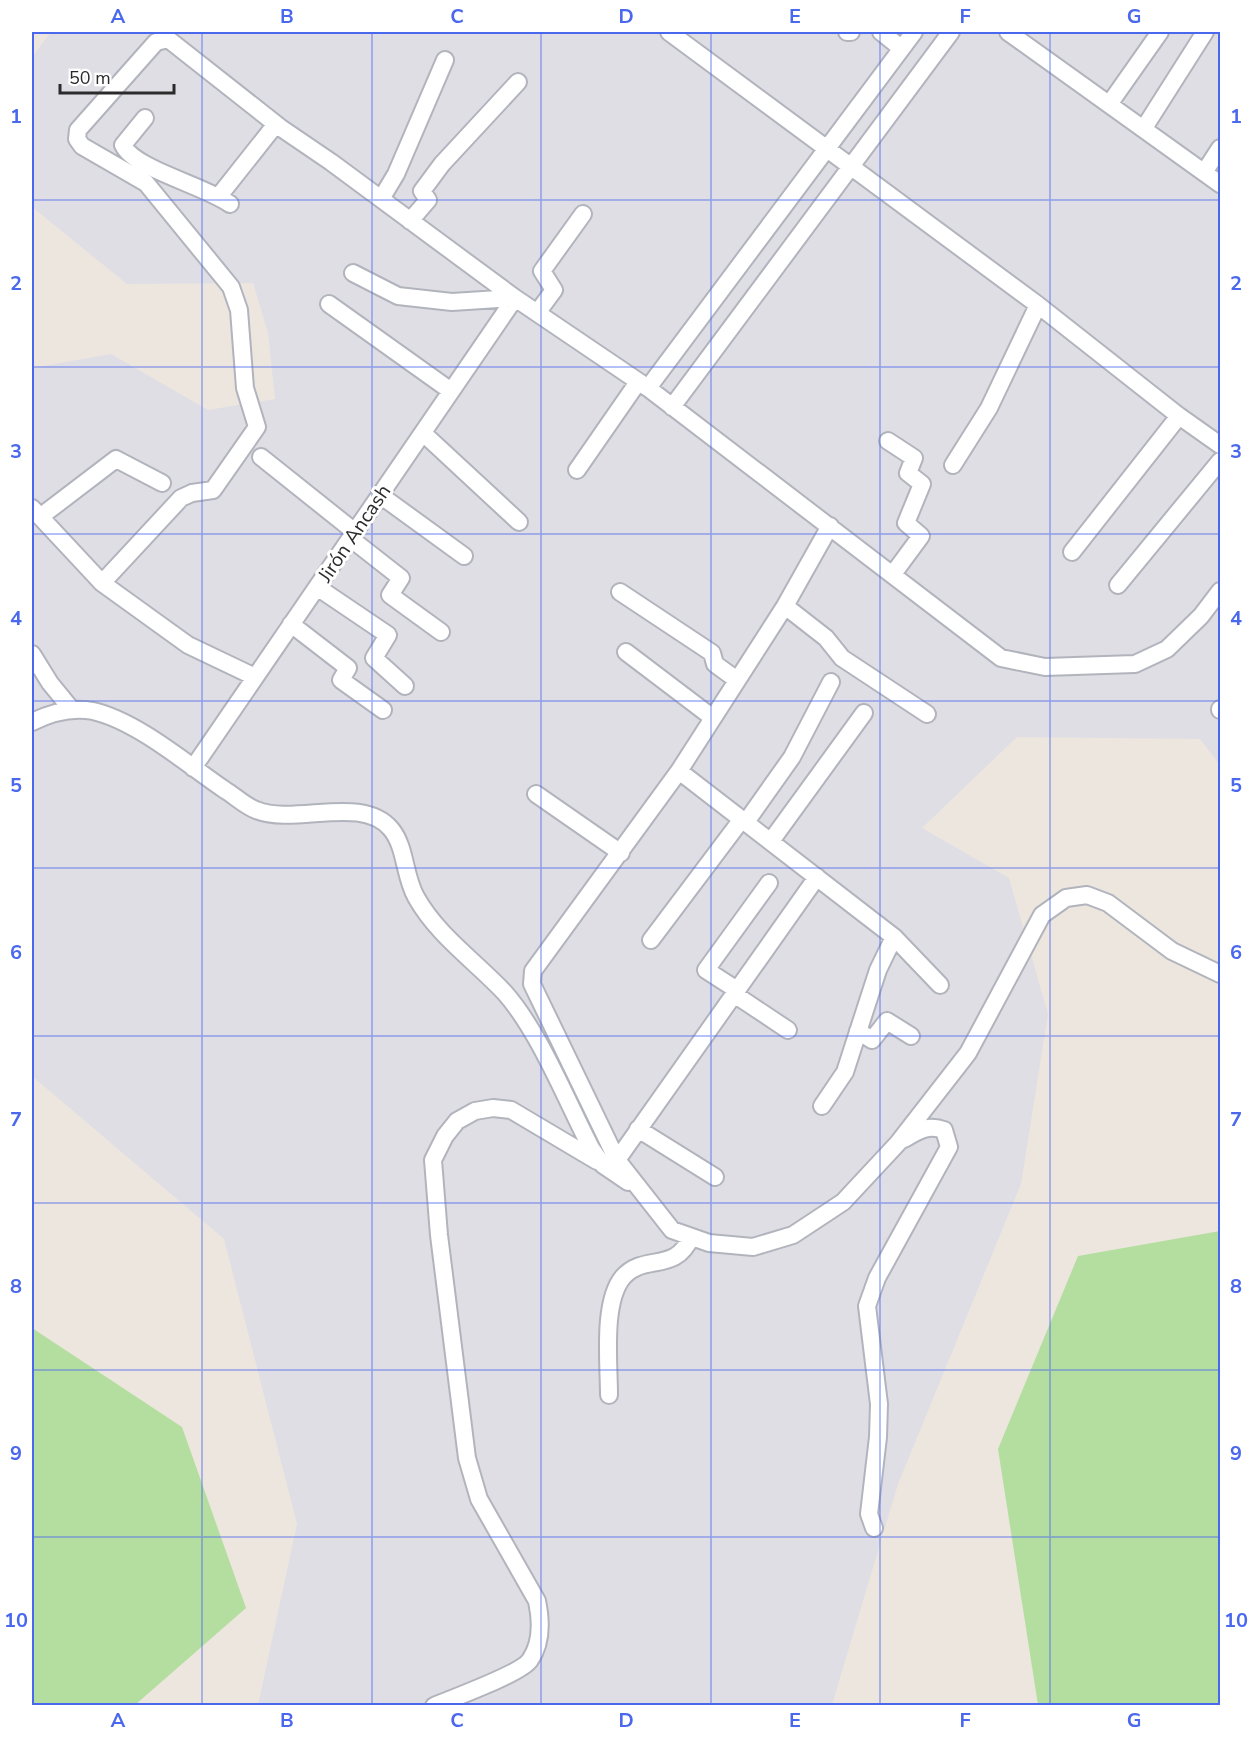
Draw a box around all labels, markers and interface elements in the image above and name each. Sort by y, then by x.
text: A [111,3,126,30]
text: B [280,3,294,30]
text: C [450,3,464,30]
text: D [618,3,634,30]
text: E [789,3,801,30]
text: F [959,3,971,30]
text: G [1127,3,1141,30]
scale bar [60,57,174,95]
text: 50 m [69,66,111,90]
text: 1 [10,103,22,130]
text: 1 [1230,103,1242,130]
text: 2 [10,270,22,297]
text: 2 [1230,270,1242,297]
text: 3 [10,438,22,465]
text: 3 [1230,438,1242,465]
street label: Jirón Ancash [311,479,397,588]
text: 4 [10,605,22,632]
text: 4 [1230,605,1242,632]
text: 5 [10,772,22,799]
text: 5 [1230,772,1242,799]
text: 6 [10,939,22,966]
text: 6 [1230,939,1242,966]
text: 7 [10,1106,22,1133]
text: 7 [1230,1106,1242,1133]
text: 8 [10,1273,22,1300]
text: 8 [1230,1273,1242,1300]
text: 9 [10,1440,22,1467]
text: 9 [1230,1440,1242,1467]
text: 10 [4,1607,28,1634]
text: 10 [1224,1607,1248,1634]
text: A [111,1707,126,1734]
text: B [280,1707,294,1734]
text: C [450,1707,464,1734]
text: D [618,1707,634,1734]
text: E [789,1707,801,1734]
text: F [959,1707,971,1734]
text: G [1127,1707,1141,1734]

